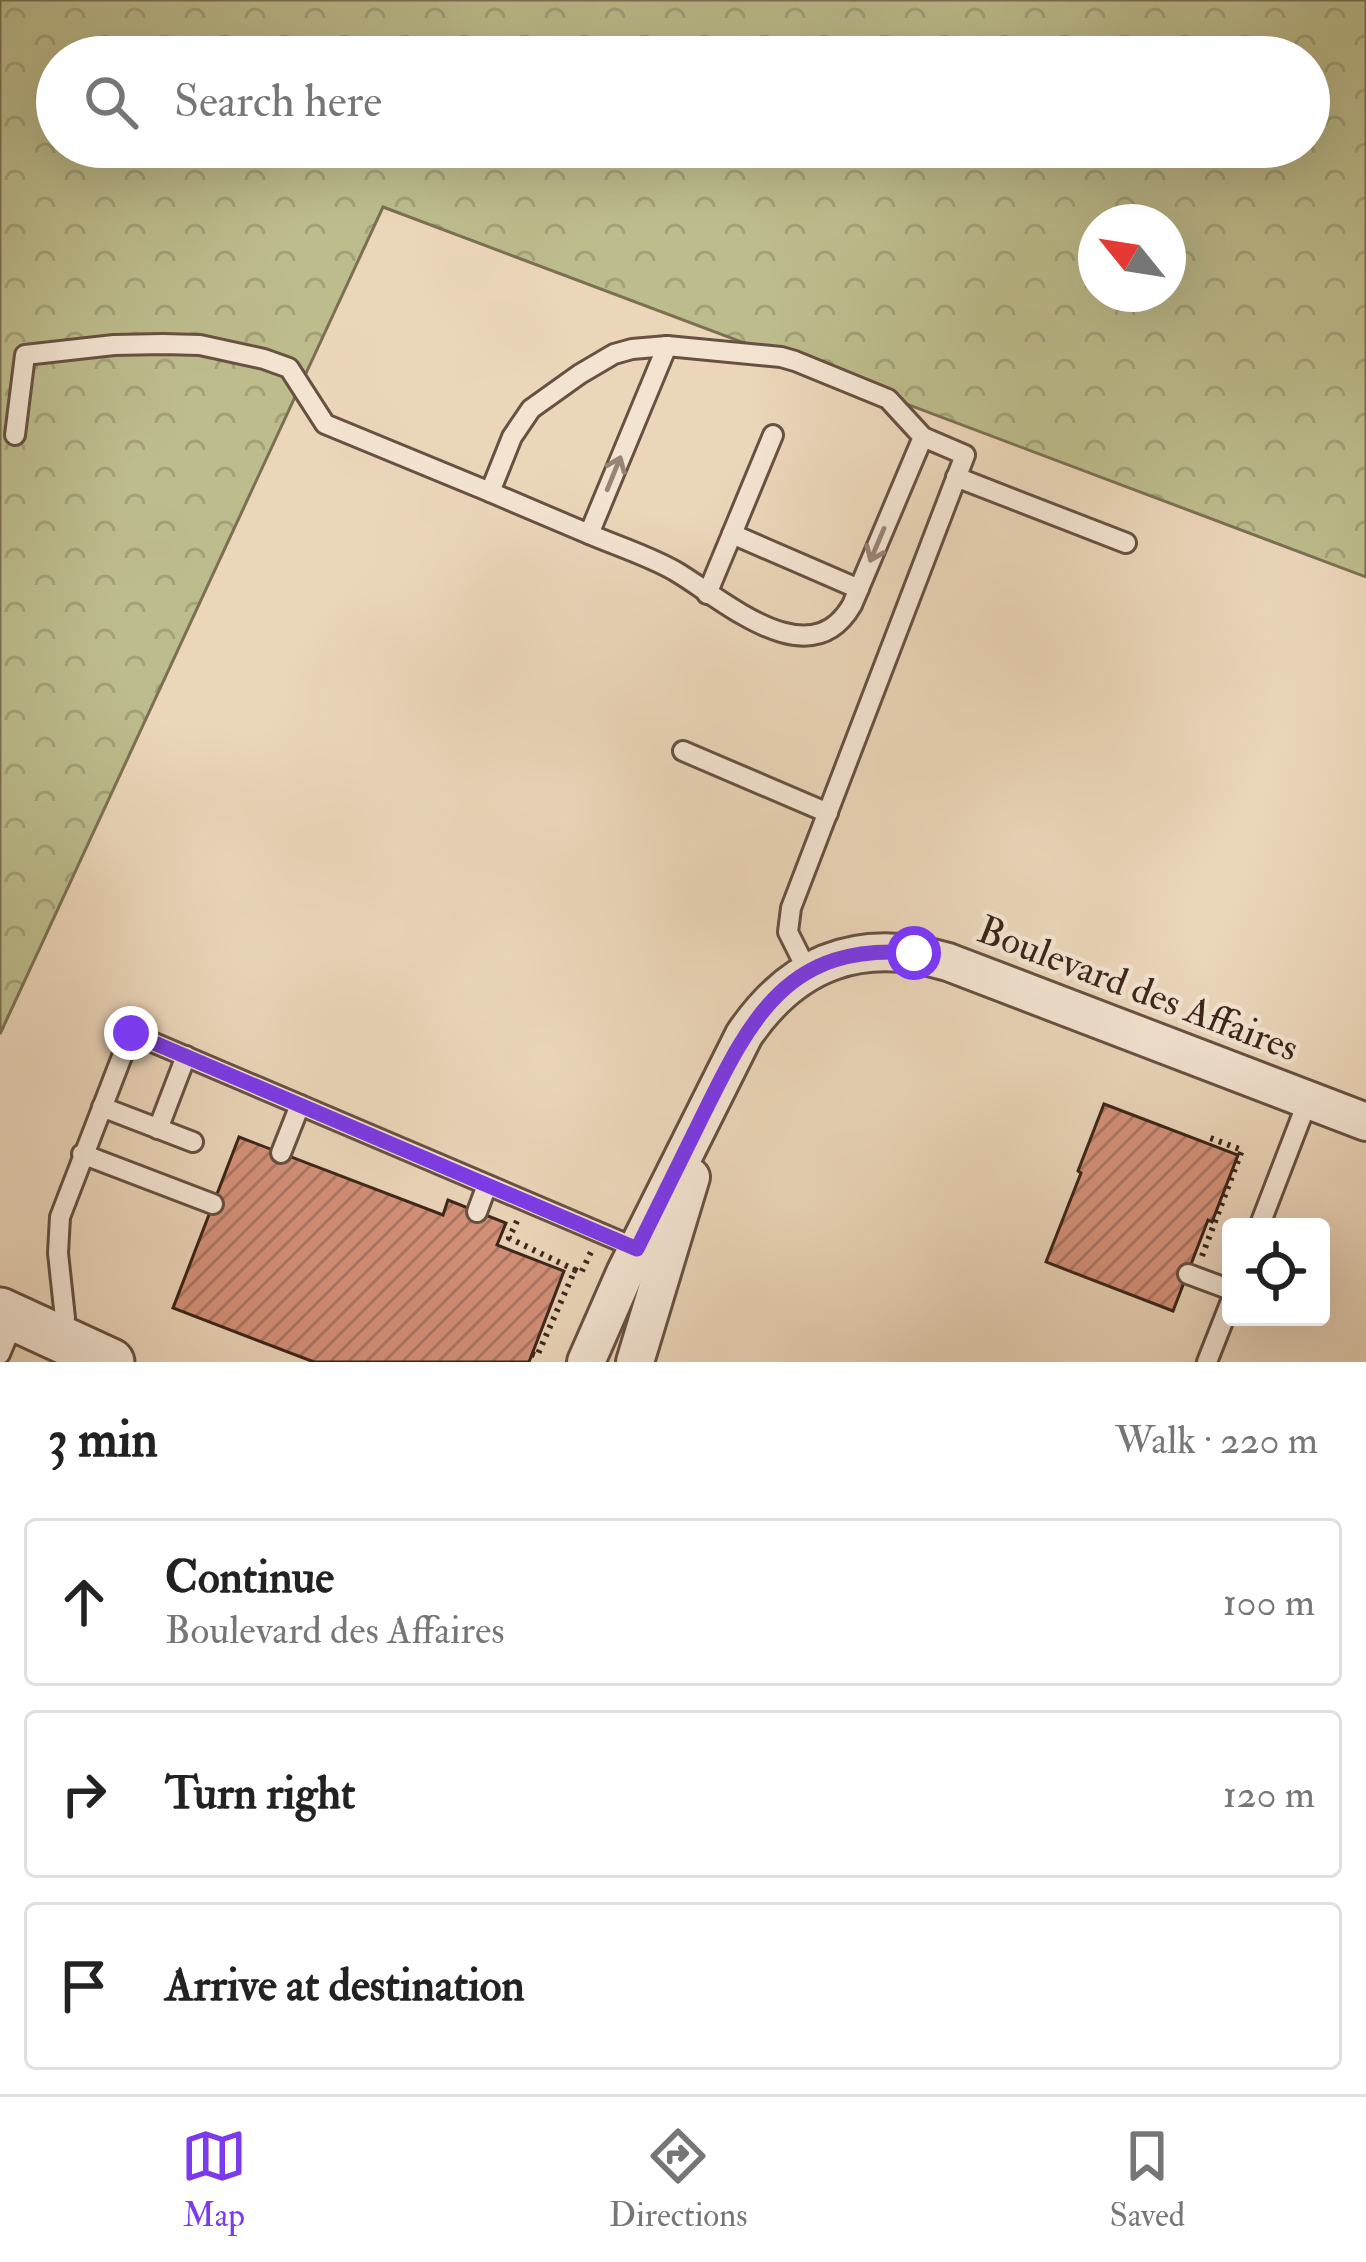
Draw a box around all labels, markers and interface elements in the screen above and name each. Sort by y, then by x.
search box [36,36,1330,168]
icon: search [78,69,144,135]
text: Search here [174,74,382,130]
north arrow [1078,204,1186,312]
one-way arrow [605,456,626,493]
one-way arrow [865,526,887,562]
street label: Boulevard des Affaires [971,905,1305,1073]
route start [887,926,941,980]
route end [104,1006,158,1060]
map controls [1222,1218,1330,1326]
button: locate [1222,1218,1330,1326]
text: 3 min [48,1408,158,1472]
text: Walk · 220 m [1115,1416,1318,1465]
text: Continue [165,1550,334,1606]
icon: ahead [51,1569,117,1635]
text: 100 m [1223,1578,1315,1627]
text: Boulevard des Affaires [165,1606,505,1655]
icon: right [51,1761,117,1827]
text: Turn right [165,1766,355,1822]
text: 120 m [1223,1770,1315,1819]
icon: arrive [51,1953,117,2019]
text: Arrive at destination [165,1958,525,2014]
tab: Map [181,2123,247,2236]
tab: Directions [609,2123,748,2236]
tab: Saved [1110,2123,1185,2236]

